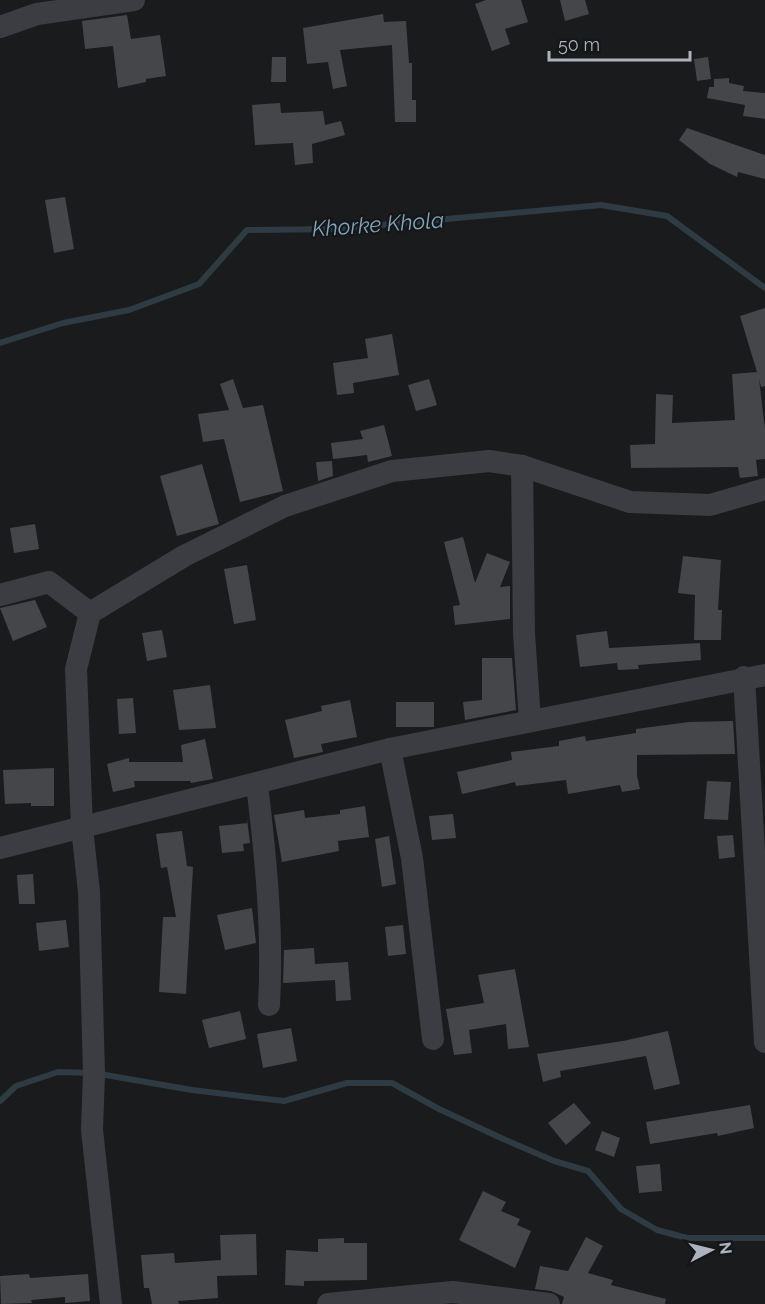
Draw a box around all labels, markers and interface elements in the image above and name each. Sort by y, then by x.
scale bar [549,24,690,62]
text: 50 m [558,34,600,55]
water label: Khorke Khola [311,206,445,242]
north arrow [681,1220,741,1280]
text: N [715,1241,736,1255]

